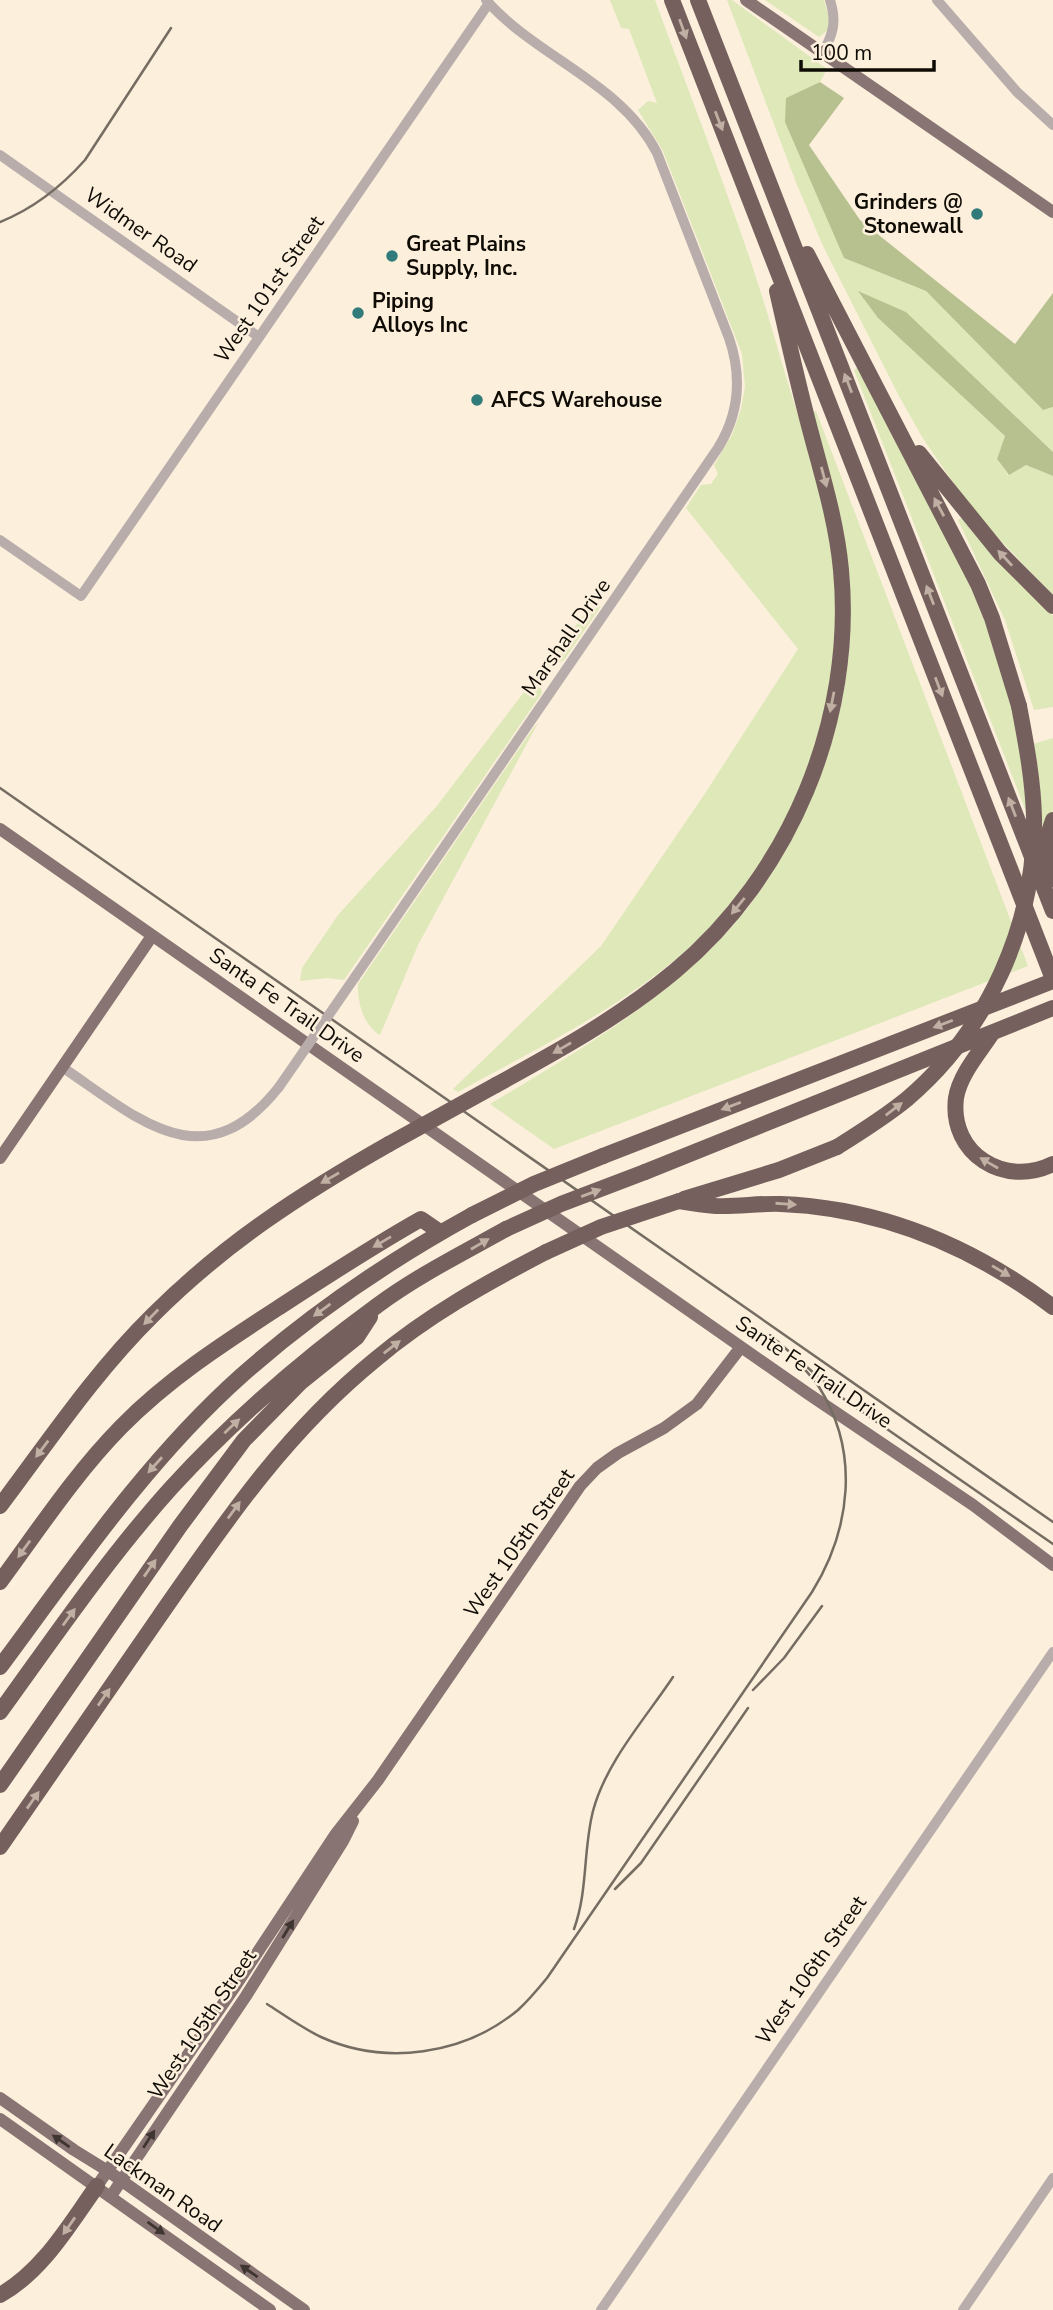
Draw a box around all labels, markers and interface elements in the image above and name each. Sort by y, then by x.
one-way arrow [678,19,689,40]
scale bar [801,28,934,72]
text: 100 m [811,39,872,67]
one-way arrow [713,111,724,132]
street label: Widmer Road [79,181,203,279]
place label: Grinders @ Stonewall [854,188,963,240]
marker: Grinders @ Stonewall [969,206,985,222]
street label: West 101st Street [208,209,331,368]
place label: Great Plains Supply, Inc. [406,230,526,282]
marker: Great Plains Supply, Inc. [384,248,400,264]
place label: Piping Alloys Inc [372,287,468,339]
marker: Piping Alloys Inc [350,305,366,321]
one-way arrow [842,372,853,393]
place label: AFCS Warehouse [491,386,662,414]
marker: AFCS Warehouse [469,392,485,408]
one-way arrow [819,466,830,488]
one-way arrow [934,497,945,517]
one-way arrow [997,549,1013,567]
street label: Marshall Drive [515,573,617,701]
one-way arrow [925,585,936,606]
one-way arrow [934,677,945,698]
one-way arrow [827,691,838,713]
one-way arrow [1007,797,1018,818]
one-way arrow [730,897,745,915]
street label: Santa Fe Trail Drive [204,941,370,1069]
one-way arrow [933,1018,954,1029]
one-way arrow [552,1042,571,1054]
one-way arrow [721,1101,742,1112]
one-way arrow [885,1102,902,1117]
one-way arrow [979,1157,998,1169]
one-way arrow [320,1172,340,1184]
one-way arrow [581,1187,602,1198]
one-way arrow [775,1199,797,1210]
one-way arrow [372,1235,391,1248]
one-way arrow [470,1238,489,1250]
one-way arrow [991,1265,1010,1277]
one-way arrow [313,1303,331,1317]
one-way arrow [143,1308,159,1325]
street label: Sante Fe Trail Drive [730,1309,898,1435]
one-way arrow [382,1339,400,1354]
one-way arrow [223,1419,240,1435]
one-way arrow [35,1440,50,1458]
one-way arrow [148,1456,164,1473]
street label: West 105th Street [457,1463,581,1623]
one-way arrow [227,1501,241,1519]
one-way arrow [17,1540,31,1559]
one-way arrow [143,1559,157,1577]
one-way arrow [62,1608,76,1626]
one-way arrow [97,1688,111,1706]
one-way arrow [26,1791,40,1809]
street label: West 106th Street [749,1890,873,2050]
one-way arrow [282,1919,295,1939]
street label: West 105th Street [141,1943,263,2105]
one-way arrow [142,2130,156,2148]
one-way arrow [52,2134,70,2148]
street label: Lackman Road [98,2137,228,2239]
one-way arrow [62,2217,76,2235]
one-way arrow [147,2221,165,2235]
one-way arrow [240,2264,258,2278]

